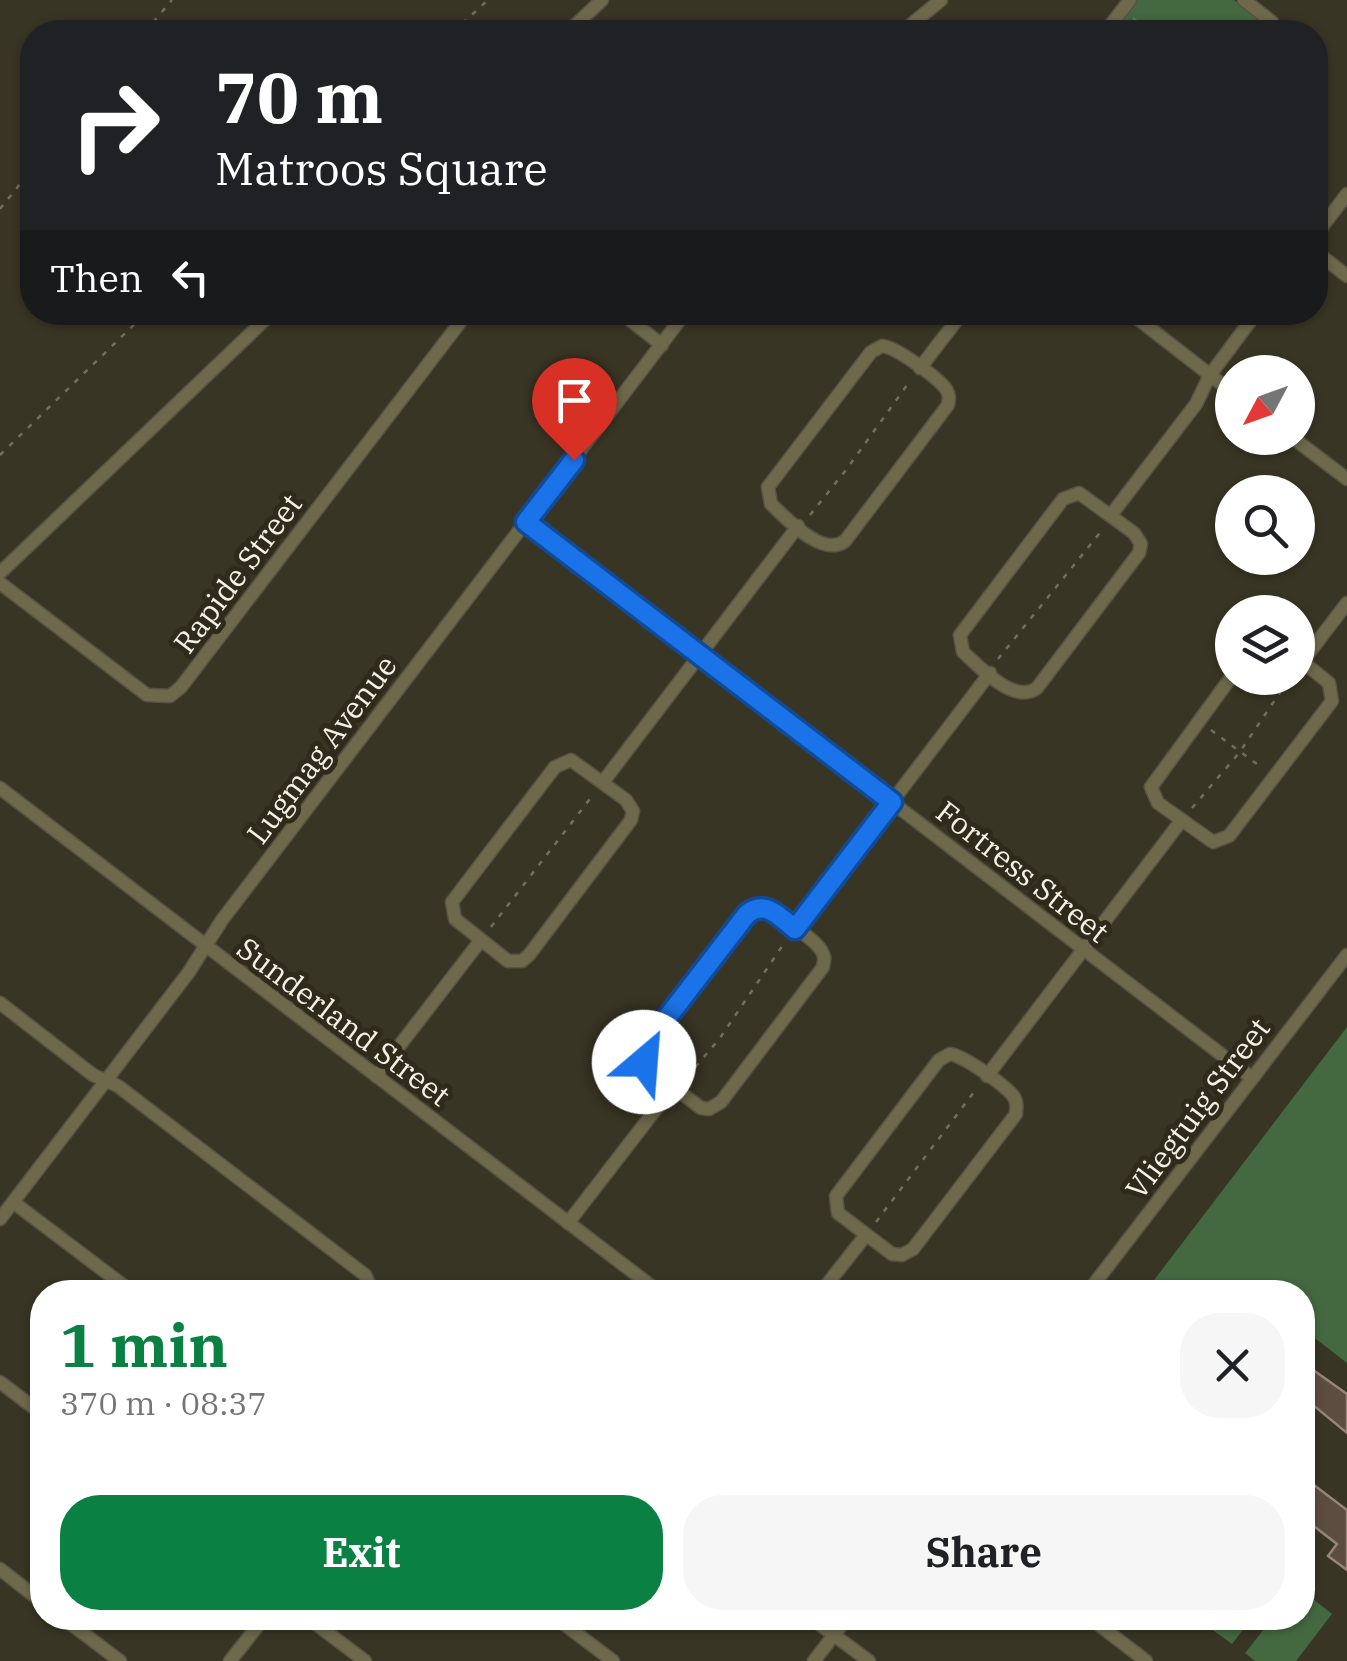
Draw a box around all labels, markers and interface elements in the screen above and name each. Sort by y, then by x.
text: 70 m [215,51,383,142]
icon: right [50,60,180,190]
text: Matroos Square [215,139,548,197]
icon: left [163,250,218,305]
text: Then [50,253,143,302]
north arrow [1215,355,1315,455]
map controls [1215,355,1315,695]
pin [532,358,617,461]
icon: arrive [547,373,602,428]
button: search [1215,475,1315,575]
street label: Rapide Street [164,485,310,661]
button: layers [1215,595,1315,695]
street label: Lugmag Avenue [237,647,405,851]
street label: Fortress Street [929,791,1117,951]
street label: Sunderland Street [230,928,458,1114]
position arrow [592,1010,696,1114]
street label: Vliegtuig Street [1116,1010,1278,1206]
text: 1 min [60,1305,228,1384]
button: close [1180,1313,1285,1418]
text: 370 m · 08:37 [60,1382,267,1424]
button: Exit [60,1495,663,1610]
button: Share [683,1495,1285,1610]

